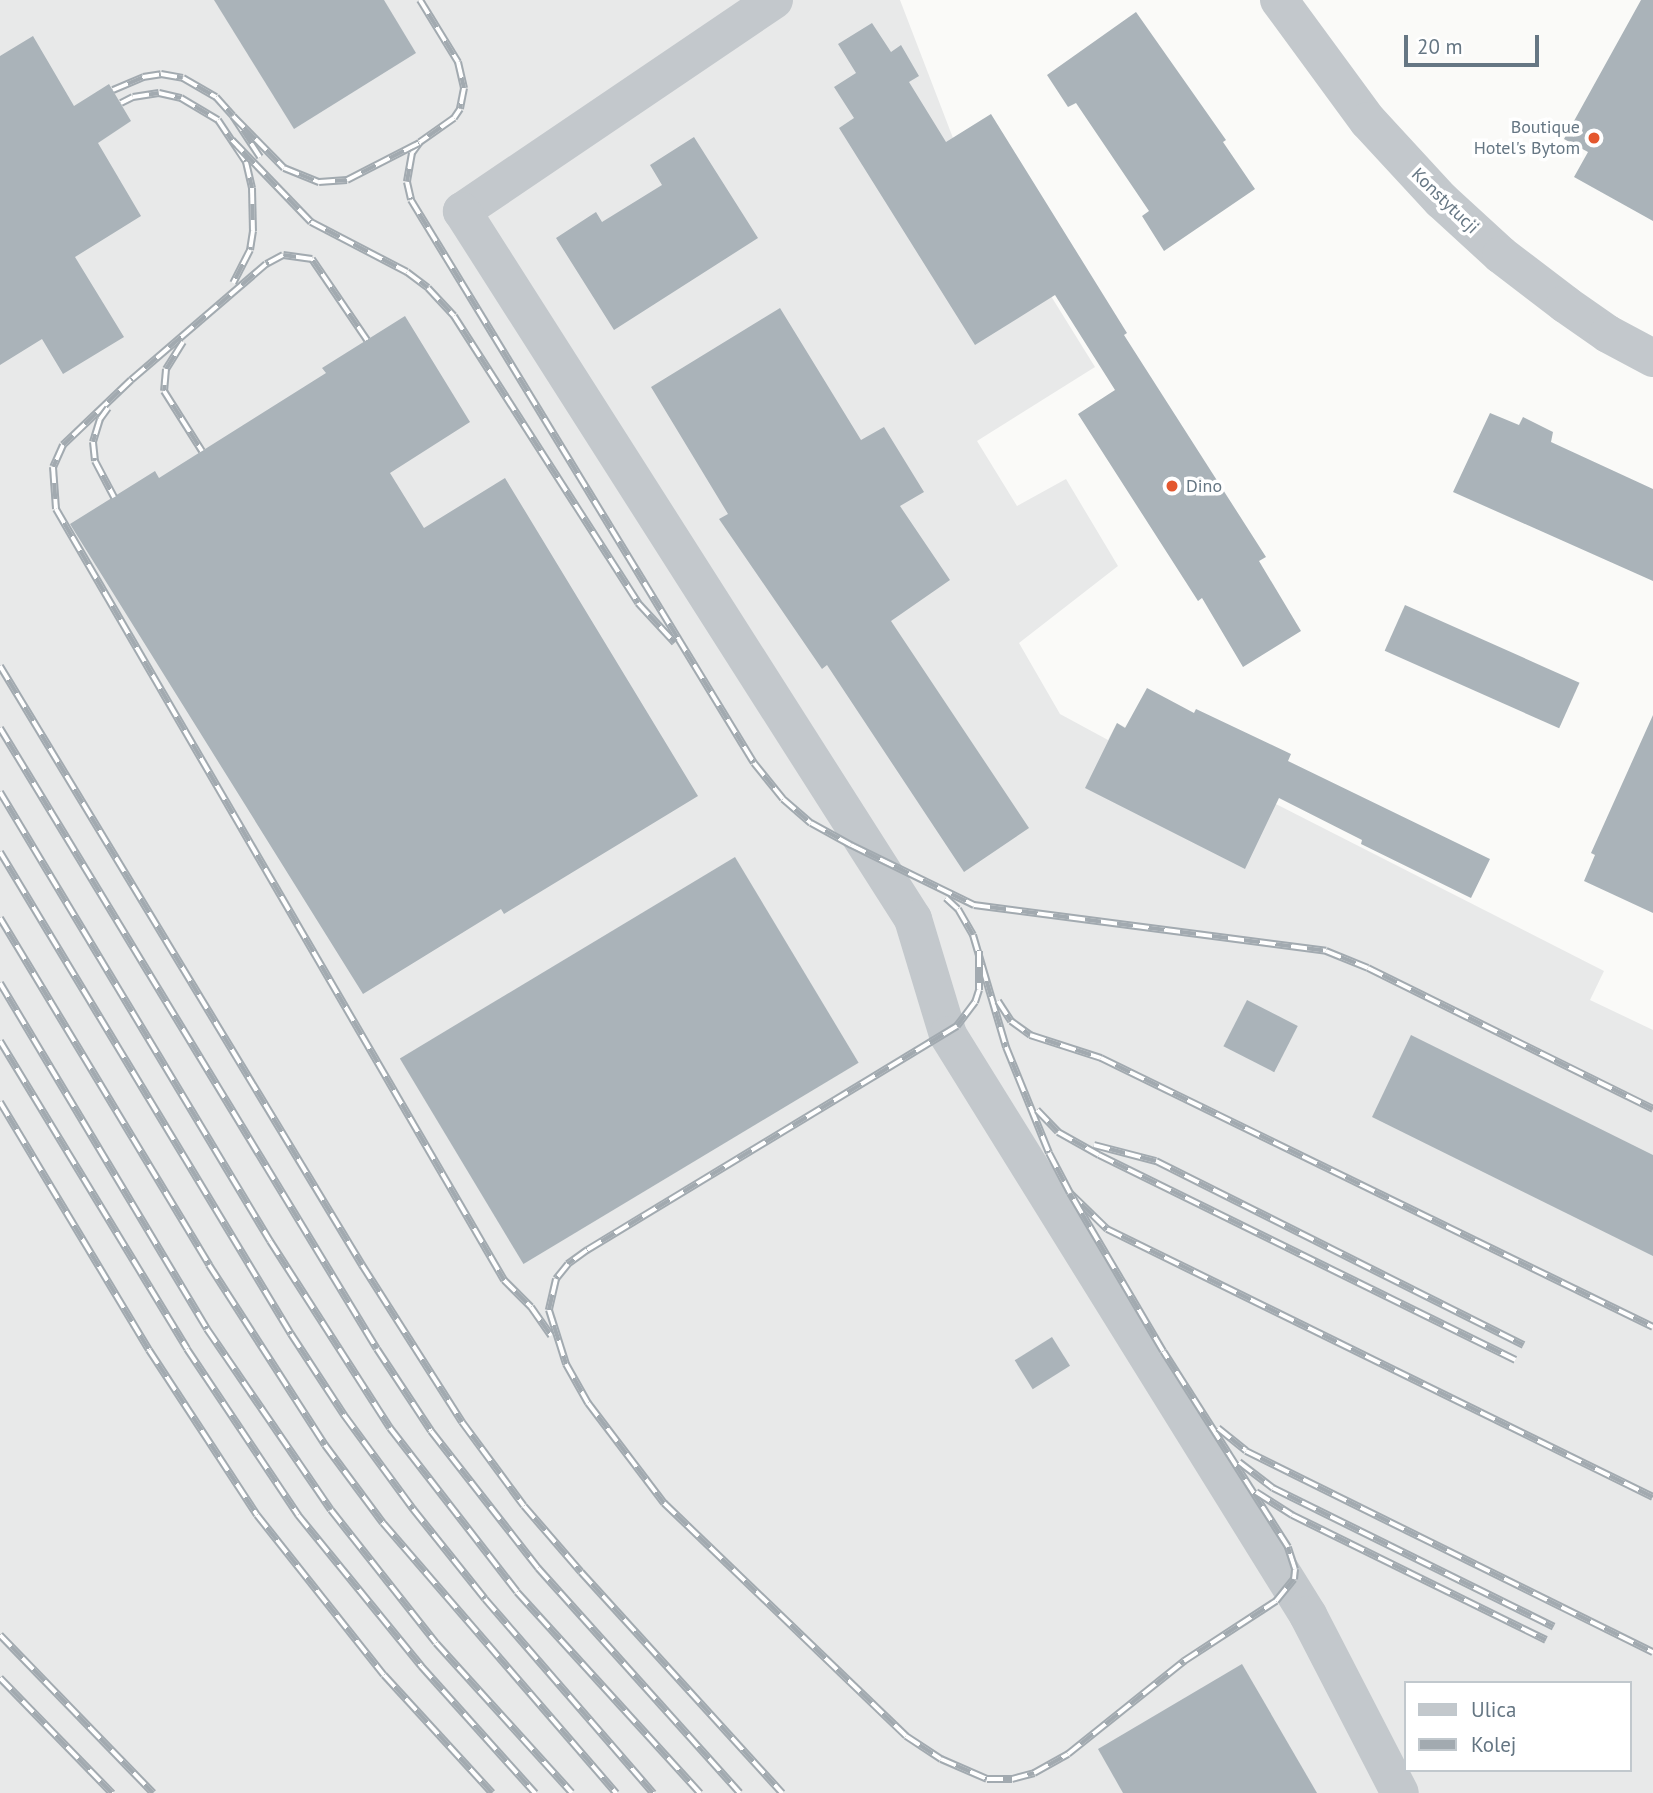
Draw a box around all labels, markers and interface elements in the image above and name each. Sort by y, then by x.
scale bar [1408,21,1543,65]
text: 20 m [1417,33,1463,60]
place label: Boutique Hotel's Bytom [1474,117,1580,160]
marker: Boutique Hotel's Bytom [1586,130,1602,146]
street label: Konstytucji [1407,164,1483,238]
place label: Dino [1186,475,1222,497]
marker: Dino [1164,478,1180,494]
legend [1404,1681,1632,1772]
text: Ulica [1471,1696,1516,1723]
text: Kolej [1471,1731,1516,1758]

